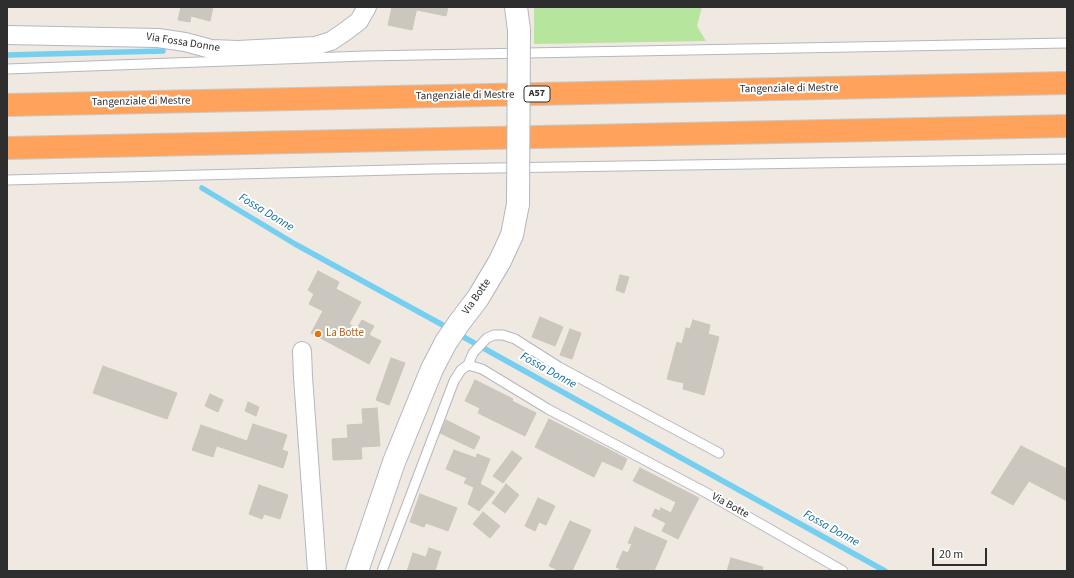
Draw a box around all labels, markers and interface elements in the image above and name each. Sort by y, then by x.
street label: Via Fossa Donne [145,31,221,55]
street label: Tangenziale di Mestre [740,82,838,96]
road number: A57 [524,86,550,102]
street label: Tangenziale di Mestre [416,89,514,103]
street label: Tangenziale di Mestre [92,95,190,109]
water label: Fossa Donne [236,191,296,235]
street label: Via Botte [460,276,494,318]
place label: La Botte [326,327,364,341]
marker: La Botte [313,329,323,339]
water label: Fossa Donne [517,350,579,392]
street label: Via Botte [709,490,751,522]
water label: Fossa Donne [800,508,862,550]
scale bar [934,540,989,566]
text: 20 m [939,546,963,563]

